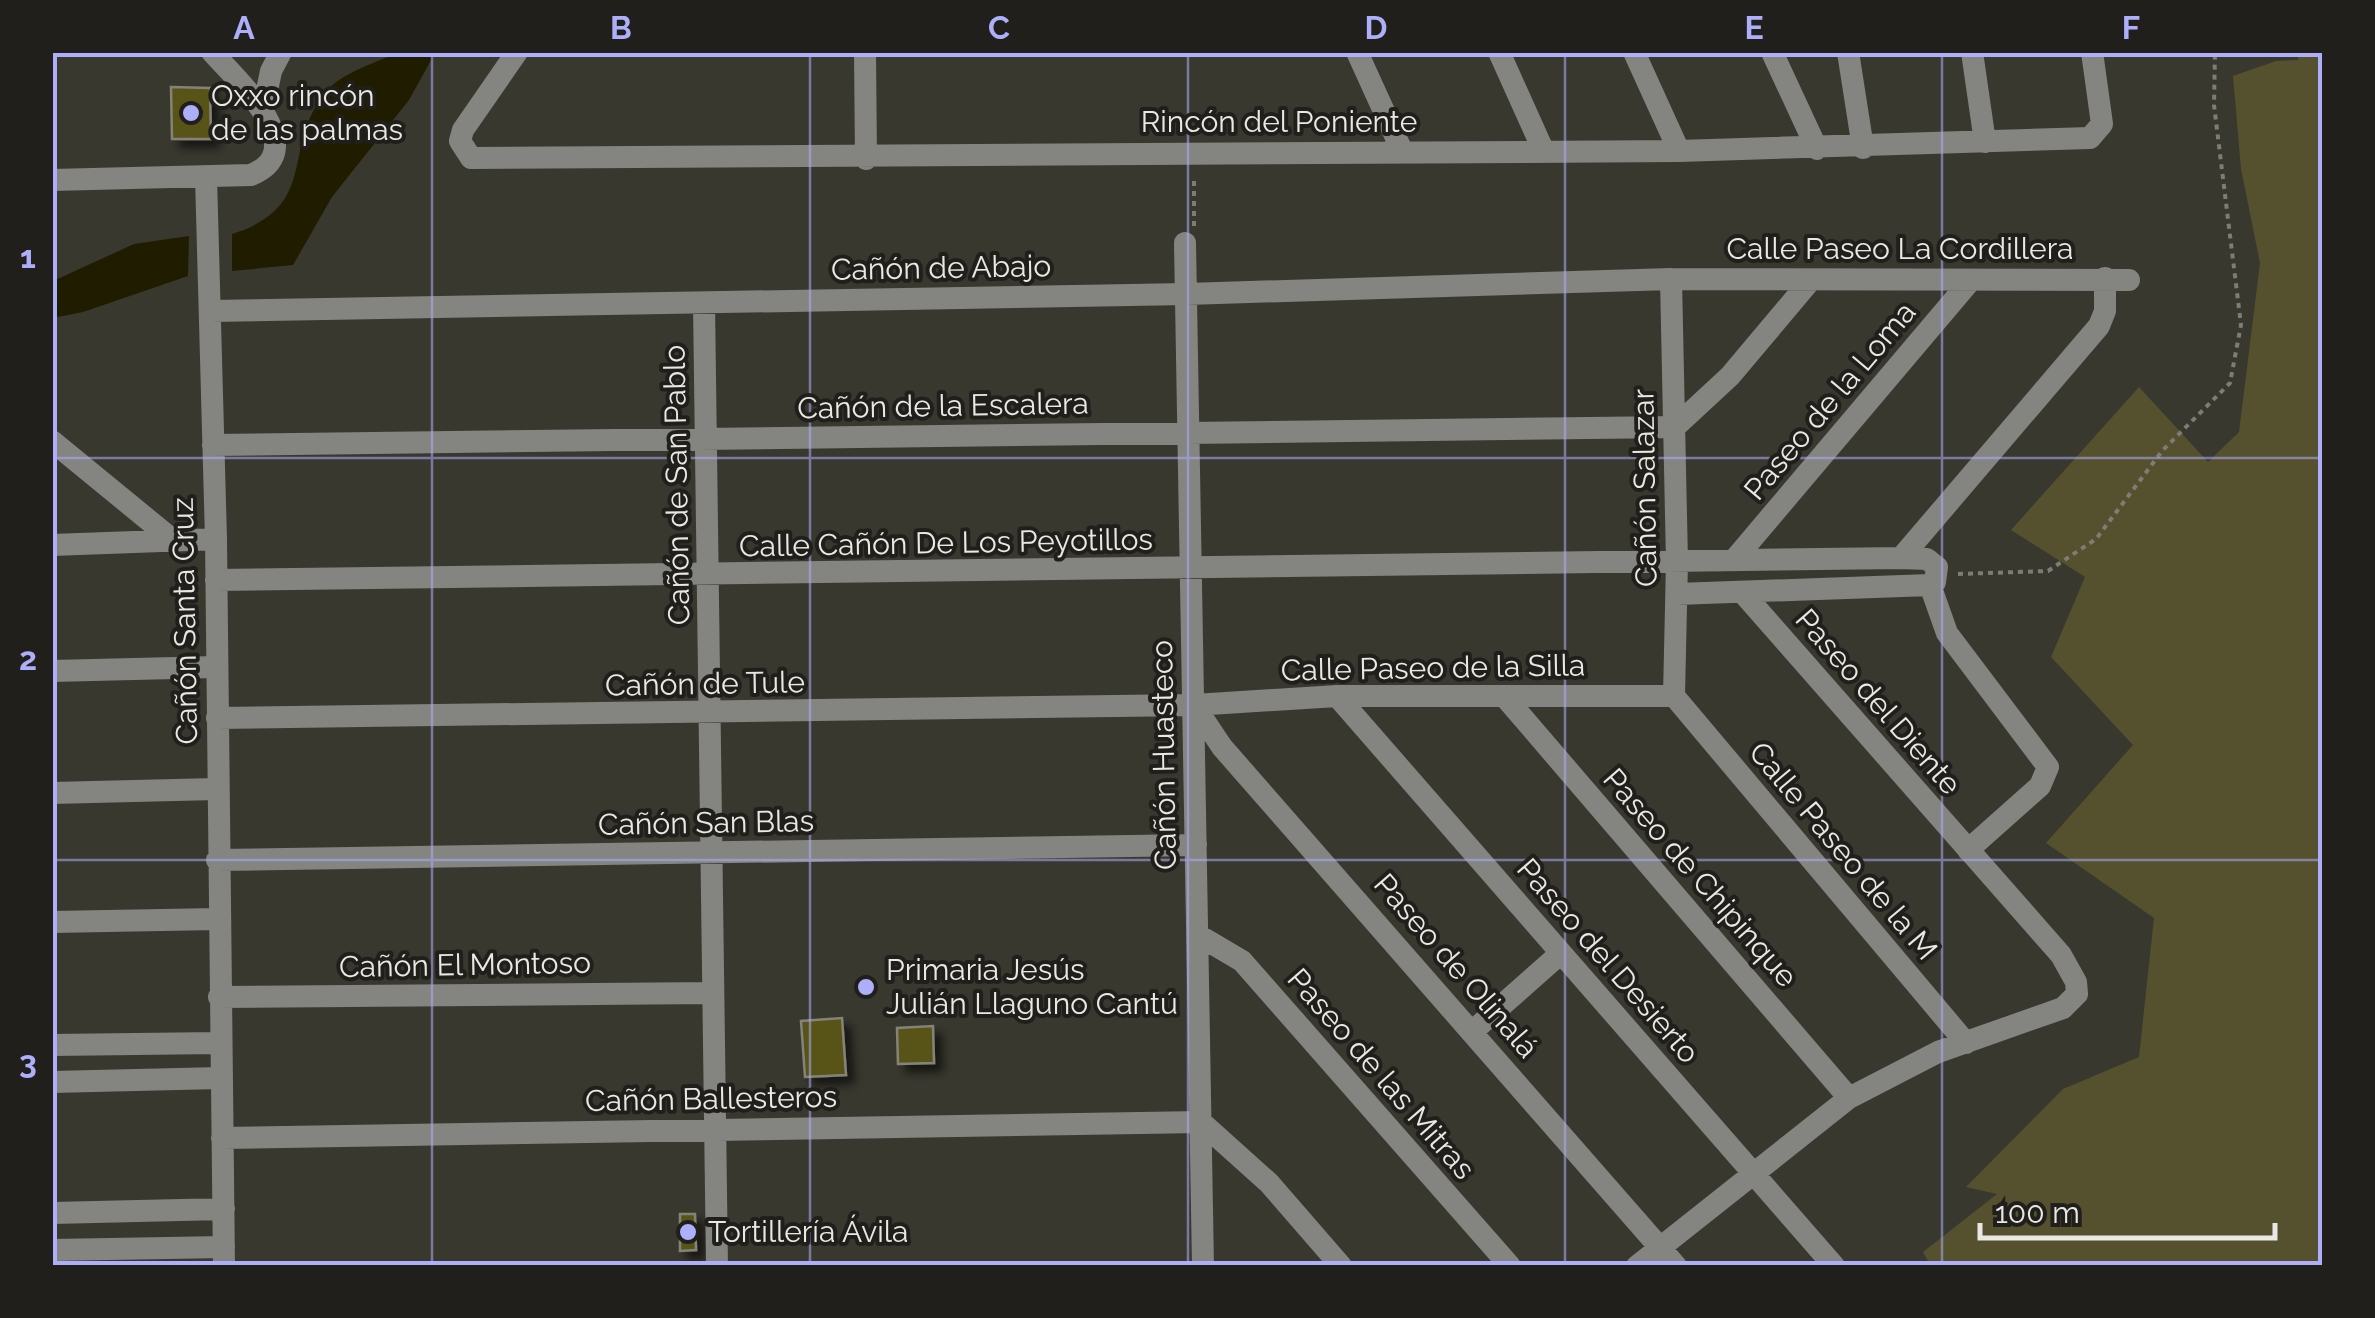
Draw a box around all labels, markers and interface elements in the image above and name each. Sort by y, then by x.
text: A [233,9,255,46]
text: B [610,9,632,46]
text: C [988,9,1010,46]
text: D [1365,9,1387,46]
text: E [1744,9,1764,46]
text: F [2122,9,2140,46]
place label: Oxxo rincón de las palmas [211,78,403,147]
marker: Oxxo rincón de las palmas [180,102,202,124]
street label: Rincón del Poniente [1141,104,1417,139]
street label: Calle Paseo La Cordillera [1727,231,2073,266]
text: 1 [20,238,36,275]
street label: Cañón de Abajo [831,248,1051,287]
street label: Paseo de la Loma [1737,295,1923,507]
street label: Cañón de San Pablo [657,345,696,625]
street label: Cañón de la Escalera [797,385,1089,426]
street label: Cañón Salazar [1625,388,1664,587]
street label: Cañón Santa Cruz [165,497,204,745]
street label: Calle Cañón De Los Peyotillos [739,521,1153,564]
street label: Paseo del Diente [1788,602,1968,801]
text: 2 [19,640,37,677]
street label: Cañón Huasteco [1144,640,1183,870]
street label: Calle Paseo de la Silla [1280,647,1586,688]
street label: Cañón de Tule [605,664,805,703]
street label: Calle Paseo de la M [1742,735,1945,967]
street label: Paseo de Chipinque [1596,761,1805,994]
street label: Cañón San Blas [598,803,814,842]
street label: Paseo del Desierto [1510,851,1707,1070]
street label: Paseo de Olinalá [1367,867,1546,1065]
street label: Cañón El Montoso [339,945,591,984]
place label: Primaria Jesús Julián Llaguno Cantú [886,952,1178,1021]
street label: Paseo de las Mitras [1281,961,1482,1186]
marker: Primaria Jesús Julián Llaguno Cantú [855,976,877,998]
text: 3 [19,1043,37,1080]
street label: Cañón Ballesteros [585,1079,837,1118]
scale bar [1980,1178,2275,1240]
text: 100 m [1995,1195,2080,1230]
place label: Tortillería Ávila [708,1214,908,1249]
marker: Tortillería Ávila [677,1221,699,1243]

